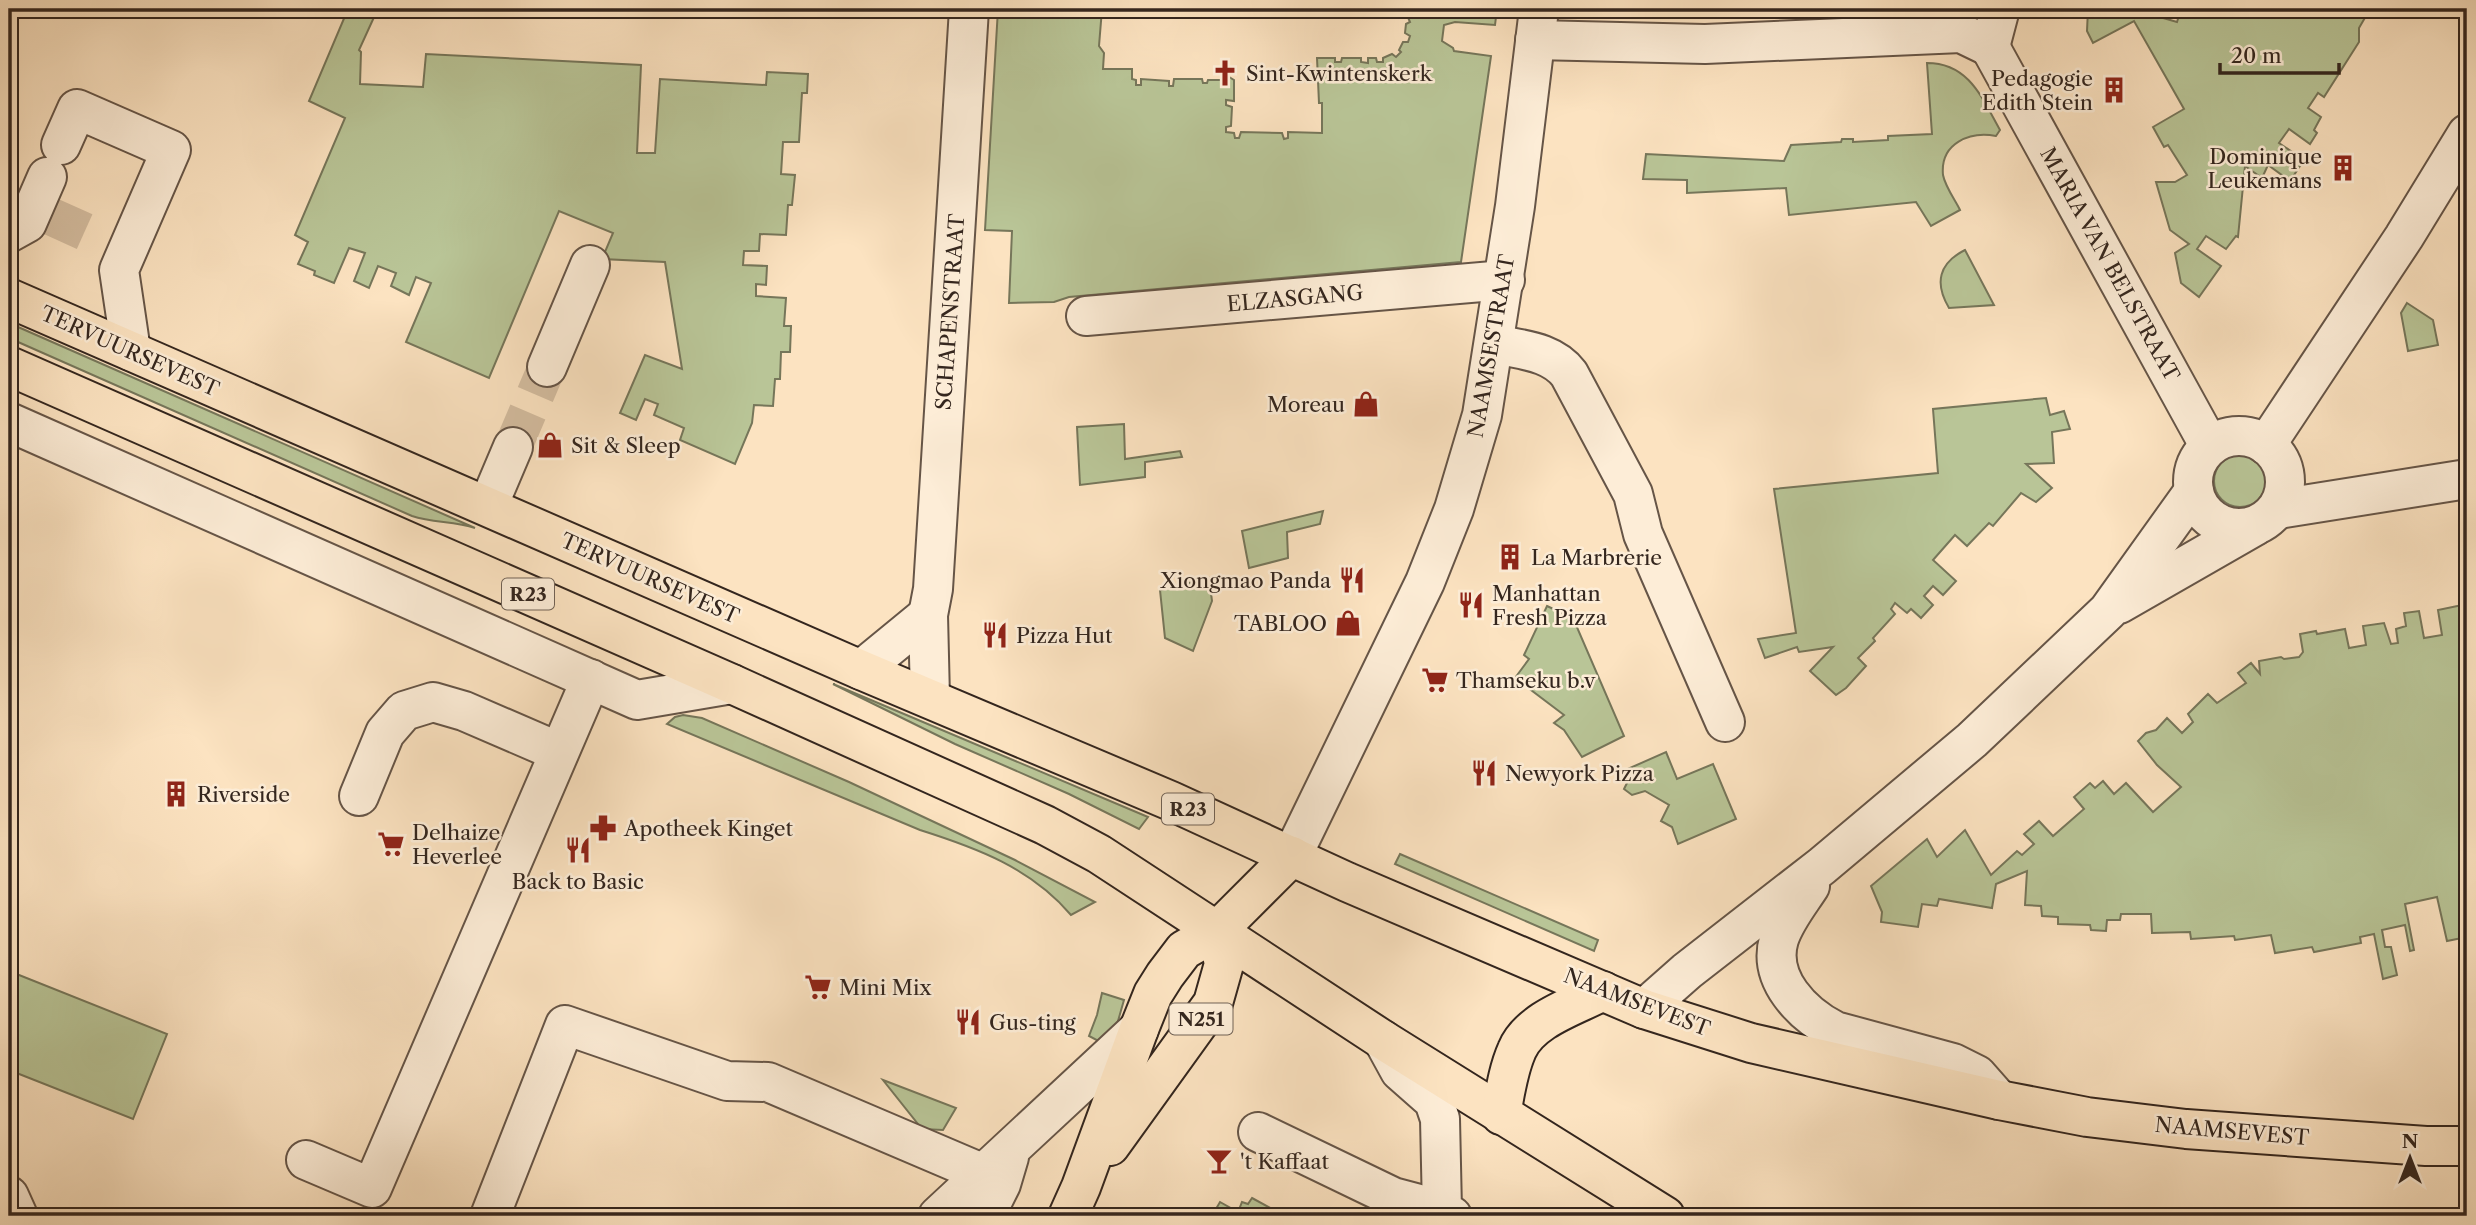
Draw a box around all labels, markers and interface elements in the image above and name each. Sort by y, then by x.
scale bar [2220,32,2340,76]
text: 20 m [2231,43,2282,68]
church icon: Sint-Kwintenskerk [1210,58,1240,88]
place label: Sint-Kwintenskerk [1246,61,1433,86]
place label: Pedagogie Edith Stein [1982,66,2093,115]
building icon: Pedagogie Edith Stein [2099,75,2129,105]
street label: MARIA VAN BELSTRAAT [2035,143,2185,385]
place label: Dominique Leukemans [2208,144,2322,193]
building icon: Dominique Leukemans [2328,153,2358,183]
street label: SCHAPENSTRAAT [931,213,969,411]
street label: NAAMSESTRAAT [1463,252,1519,440]
street label: ELZASGANG [1226,280,1364,316]
street label: TERVUURSEVEST [37,300,223,402]
shop icon: Moreau [1351,389,1381,419]
place label: Moreau [1267,392,1345,417]
shop icon: Sit & Sleep [535,430,565,460]
place label: Sit & Sleep [571,433,681,458]
street label: TERVUURSEVEST [557,527,743,629]
building icon: La Marbrerie [1495,542,1525,572]
place label: La Marbrerie [1531,545,1662,570]
restaurant icon: Xiongmao Panda [1337,565,1367,595]
place label: Xiongmao Panda [1159,568,1332,593]
road number: R23 [502,579,554,610]
place label: Manhattan Fresh Pizza [1492,581,1608,630]
restaurant icon: Manhattan Fresh Pizza [1456,590,1486,620]
shop icon: TABLOO [1333,608,1363,638]
place label: TABLOO [1234,611,1327,636]
restaurant icon: Pizza Hut [980,620,1010,650]
place label: Pizza Hut [1016,623,1113,648]
supermarket icon: Thamseku b.v [1420,665,1450,695]
place label: Thamseku b.v [1456,668,1596,693]
restaurant icon: Newyork Pizza [1469,758,1499,788]
place label: Newyork Pizza [1505,761,1655,786]
building icon: Riverside [161,779,191,809]
place label: Riverside [197,782,290,807]
road number: R23 [1162,794,1214,824]
pharmacy icon: Apotheek Kinget [588,813,618,843]
place label: Apotheek Kinget [623,816,793,841]
place label: Delhaize Heverlee [412,820,502,869]
supermarket icon: Delhaize Heverlee [376,829,406,859]
restaurant icon: Back to Basic [563,835,593,865]
place label: Back to Basic [512,869,644,894]
street label: NAAMSEVEST [1560,963,1714,1041]
supermarket icon: Mini Mix [803,972,833,1002]
place label: Mini Mix [839,975,932,1000]
road number: N251 [1170,1004,1232,1035]
restaurant icon: Gus-ting [953,1007,983,1037]
place label: Gus-ting [989,1010,1077,1035]
street label: NAAMSEVEST [2154,1112,2310,1150]
north arrow [2374,1124,2444,1194]
text: N [2402,1130,2418,1153]
bar icon: 't Kaffaat [1204,1146,1234,1176]
place label: 't Kaffaat [1240,1149,1330,1174]

